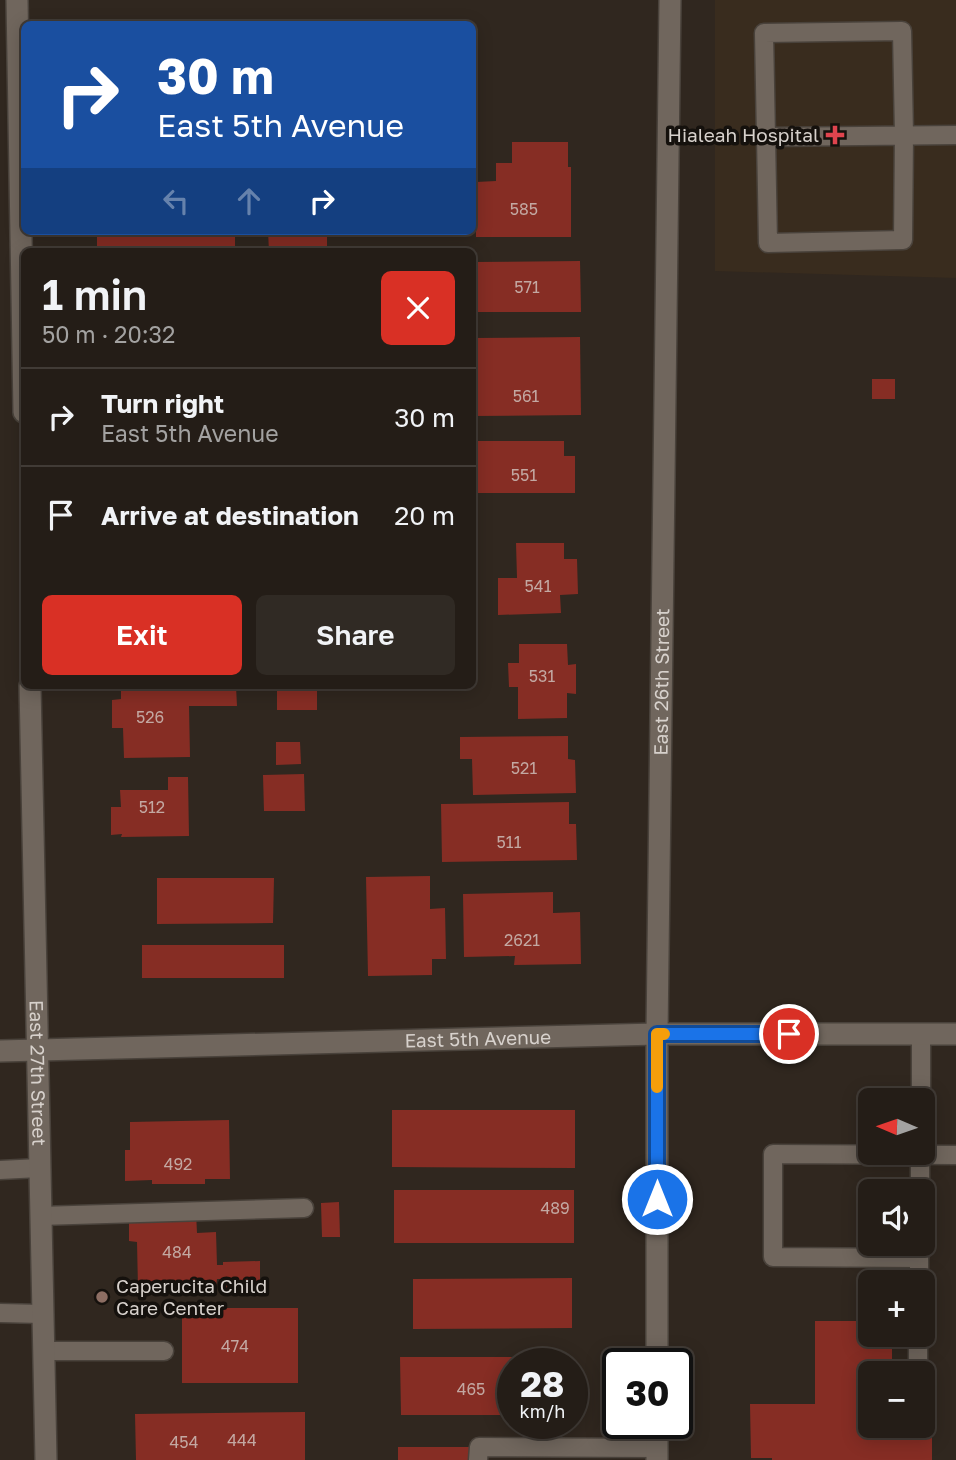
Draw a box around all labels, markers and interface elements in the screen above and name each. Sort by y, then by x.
text: 30 m [157,46,274,105]
icon: right [42,49,133,140]
text: East 5th Avenue [157,106,404,144]
place label: Hialeah Hospital [668,123,819,146]
marker: Hialeah Hospital [825,125,845,145]
icon: left [157,182,195,220]
icon: ahead [230,182,268,220]
icon: right [303,182,341,220]
house number: 585 [510,199,538,219]
text: 1 min [42,269,147,319]
button: close [381,271,455,345]
house number: 571 [514,277,540,297]
text: 50 m · 20:32 [42,320,175,348]
house number: 561 [513,386,540,406]
text: Turn right [101,388,224,419]
icon: right [42,398,80,436]
text: 30 m [394,402,455,433]
text: East 5th Avenue [101,419,279,447]
house number: 551 [511,465,537,485]
icon: arrive [42,496,80,534]
text: Arrive at destination [101,500,359,531]
text: 20 m [394,500,455,531]
house number: 541 [525,576,552,596]
button: Exit [42,595,242,675]
button: Share [256,595,455,675]
street label: East 26th Street [648,608,673,756]
house number: 531 [529,666,555,686]
house number: 526 [136,707,164,727]
house number: 521 [511,758,537,778]
house number: 512 [139,797,165,817]
house number: 511 [497,832,522,852]
house number: 2621 [504,930,540,950]
street label: East 27th Street [25,1000,52,1146]
pin [759,1004,819,1064]
icon: arrive [770,1015,808,1053]
street label: East 5th Avenue [404,1025,552,1052]
north arrow [858,1088,934,1166]
map controls [858,1088,935,1438]
house number: 492 [164,1154,192,1174]
position arrow [620,1162,694,1236]
button: sound [858,1179,935,1256]
house number: 489 [540,1198,570,1218]
house number: 484 [162,1242,192,1262]
button: + [858,1270,935,1347]
place label: Caperucita Child Care Center [116,1274,267,1319]
marker: Caperucita Child Care Center [94,1289,110,1305]
house number: 474 [221,1336,249,1356]
speed limit sign: 30 [602,1348,693,1439]
button: − [858,1361,935,1438]
text: 28 [521,1363,564,1405]
house number: 465 [457,1379,485,1399]
text: km/h [520,1400,565,1422]
house number: 444 [227,1430,257,1450]
house number: 454 [170,1432,198,1452]

